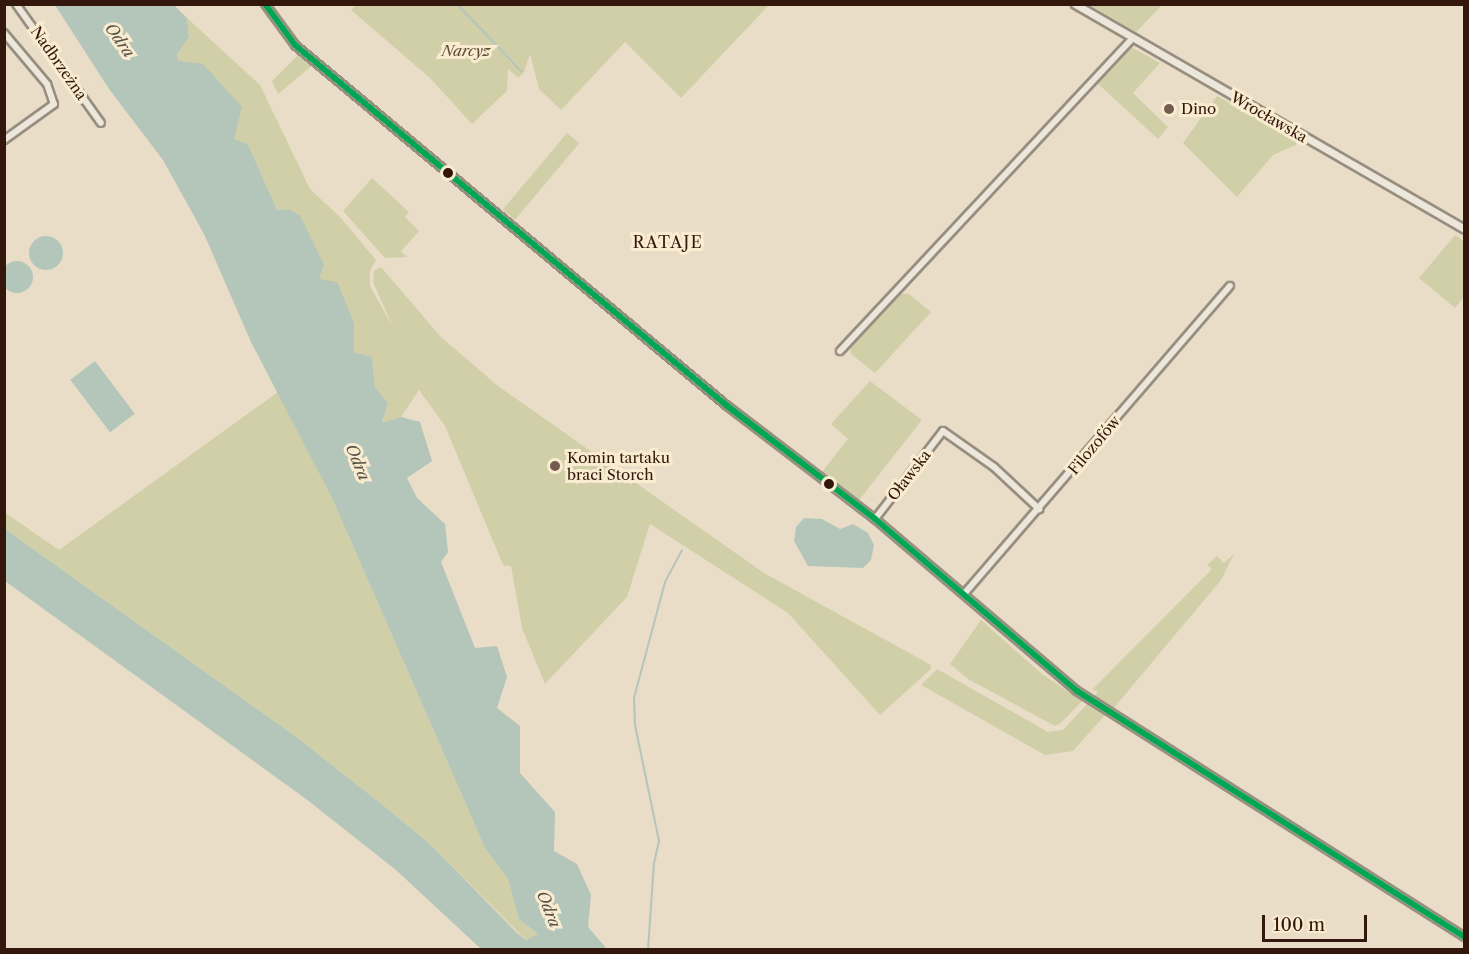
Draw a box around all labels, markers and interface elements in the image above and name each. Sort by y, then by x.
water label: Odra [101,19,139,61]
street label: Nadbrzeżna [27,23,91,103]
park label: Narcyz [441,42,491,60]
street label: Wrocławska [1227,88,1311,146]
place label: Dino [1181,100,1216,118]
marker: Dino [1162,102,1176,116]
unlabelled marker [442,167,454,179]
district label: RATAJE [633,232,703,252]
street label: Filozofów [1064,412,1124,478]
water label: Odra [342,441,374,483]
street label: Oławska [884,446,934,504]
place label: Komin tartaku braci Storch [567,448,670,483]
marker: Komin tartaku braci Storch [548,459,562,473]
unlabelled marker [823,478,835,490]
water label: Odra [533,888,565,930]
scale bar [1265,903,1370,941]
text: 100 m [1273,914,1325,936]

